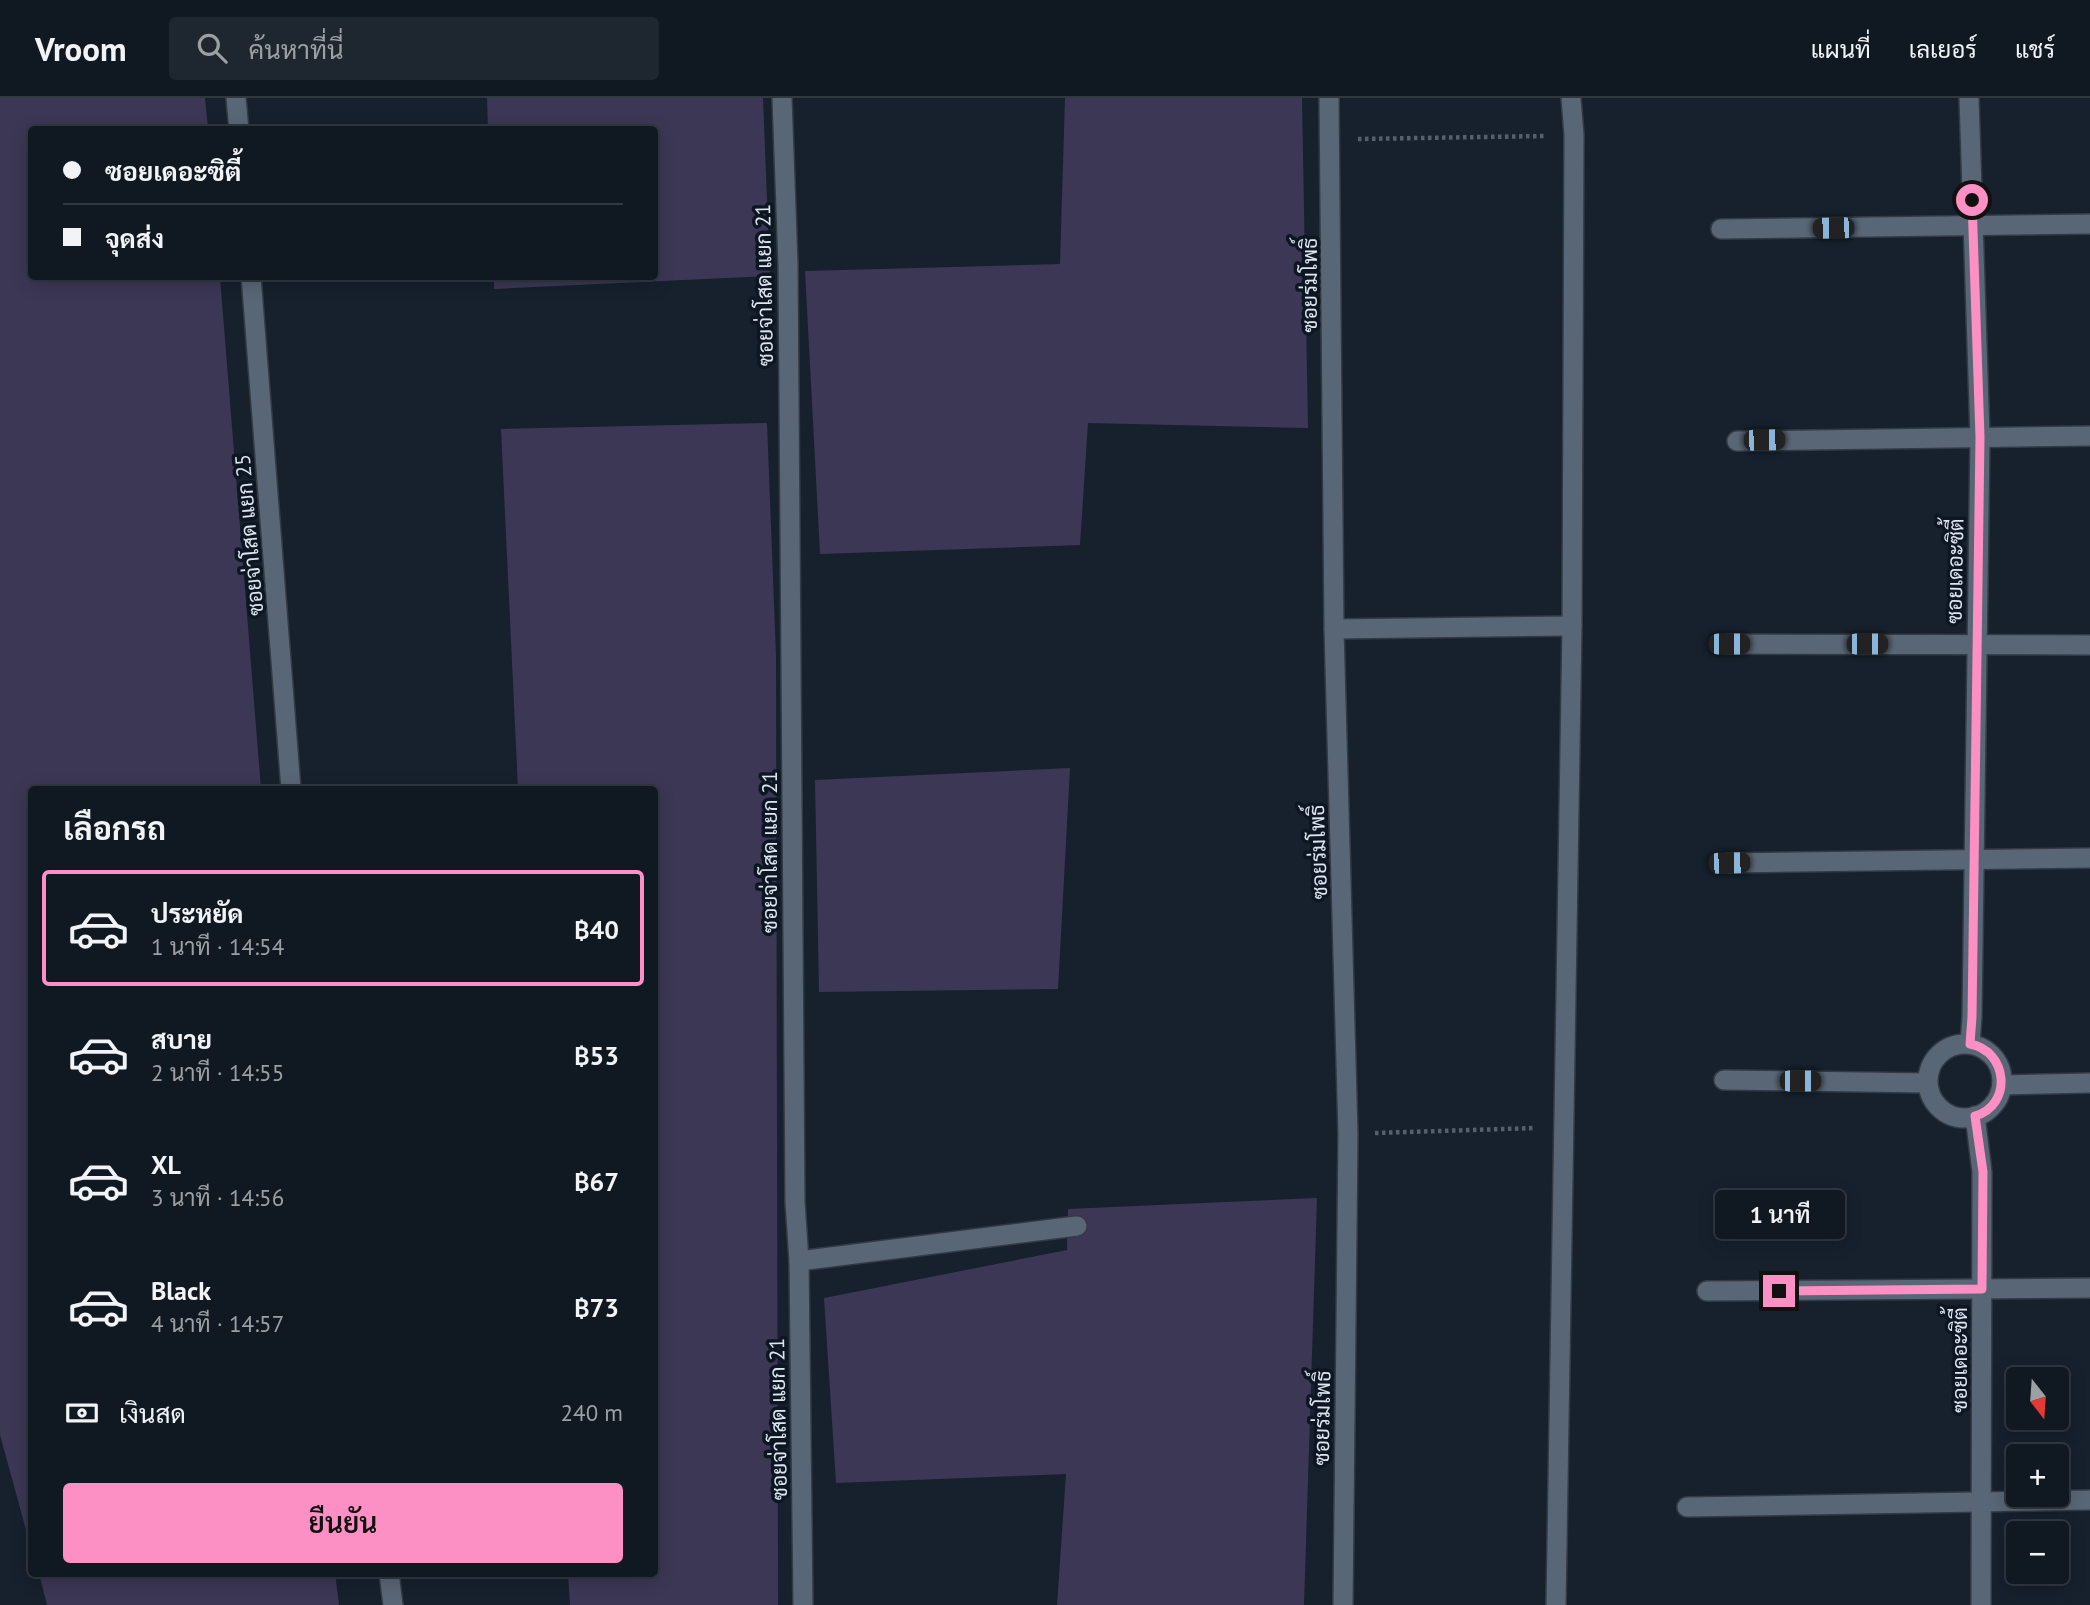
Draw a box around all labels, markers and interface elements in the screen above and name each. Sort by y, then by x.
search box [169,17,659,80]
text: Vroom [35,27,127,70]
icon: search [193,29,231,67]
text: ค้นหาที่นี่ [249,33,344,66]
text: แผนที่ [1811,34,1871,65]
text: เลเยอร์ [1909,34,1977,65]
text: แชร์ [2015,34,2055,65]
text: ซอยเดอะซิตี้ [105,155,241,188]
route start [1956,184,1988,216]
street label: ซอยจ่าโสด แยก 21 [749,204,779,366]
car [1812,217,1855,239]
text: จุดส่ง [105,222,164,255]
street label: ซอยร่มโพธิ์ [1289,238,1323,332]
car [1743,429,1786,451]
street label: ซอยจ่าโสด แยก 25 [228,453,270,617]
street label: ซอยเดอะซิตี้ [1935,517,1969,624]
car [1709,634,1751,655]
car [1847,634,1889,655]
street label: ซอยจ่าโสด แยก 21 [756,771,783,933]
street label: ซอยร่มโพธิ์ [1297,804,1333,900]
text: เลือกรถ [63,807,166,849]
car [1708,852,1751,874]
icon: car [67,897,130,960]
text: ประหยัด [151,897,244,930]
text: ฿40 [574,913,619,946]
text: 1 นาที · 14:54 [151,932,284,961]
icon: car [67,1023,130,1086]
text: สบาย [151,1023,212,1056]
text: ฿53 [574,1039,619,1072]
text: 2 นาที · 14:55 [151,1058,284,1087]
car [1780,1071,1822,1092]
text: XL [151,1148,181,1181]
icon: car [67,1149,130,1212]
text: ฿67 [574,1165,619,1198]
text: 3 นาที · 14:56 [151,1183,284,1212]
callout: 1 นาที [1714,1190,1844,1238]
text: 1 นาที [1750,1200,1810,1229]
text: Black [151,1274,211,1307]
icon: car [67,1275,130,1338]
route end [1763,1275,1795,1307]
text: ฿73 [574,1291,619,1324]
street label: ซอยเดอะซิตี้ [1940,1307,1973,1413]
text: 4 นาที · 14:57 [151,1309,284,1338]
street label: ซอยจ่าโสด แยก 21 [763,1338,793,1500]
north arrow [2006,1367,2068,1430]
map controls [2006,1367,2069,1584]
street label: ซอยร่มโพธิ์ [1302,1370,1336,1466]
icon: cash [63,1394,101,1432]
text: เงินสด [119,1397,186,1430]
text: 240 m [561,1398,623,1427]
button: + [2006,1444,2069,1507]
button: ยืนยัน [63,1483,623,1563]
button: − [2006,1521,2069,1584]

